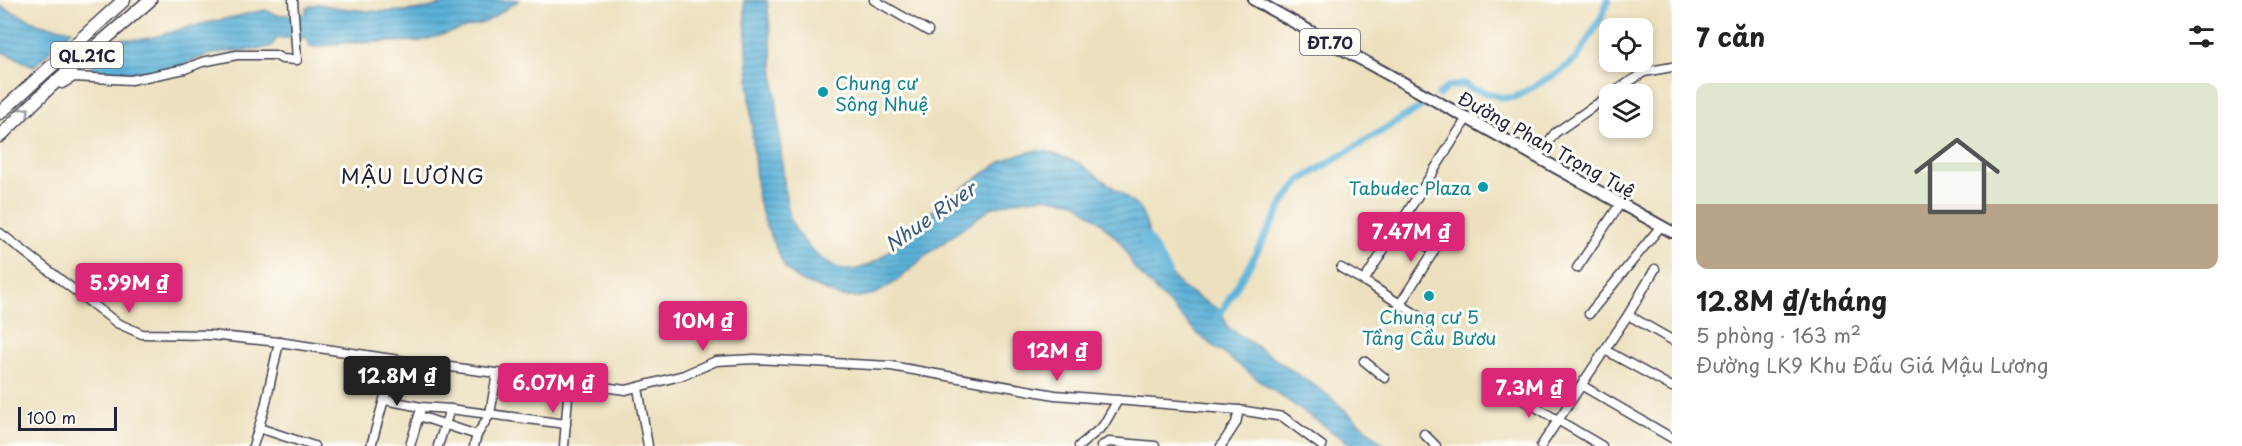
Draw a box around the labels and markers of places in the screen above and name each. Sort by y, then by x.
place label: Chung cư Sông Nhuệ [835,69,929,117]
marker: Chung cư Sông Nhuệ [816,85,830,99]
place label: Tabudec Plaza [1349,174,1472,201]
marker: Tabudec Plaza [1476,180,1490,194]
pin: 7.47M ₫ [1356,212,1466,263]
pin: 5.99M ₫ [74,263,184,314]
marker: Chung cư 5 Tầng Cầu Bươu [1422,289,1436,303]
pin: 10M ₫ [661,301,745,352]
place label: Chung cư 5 Tầng Cầu Bươu [1362,303,1496,351]
pin: 12M ₫ [1015,331,1099,382]
pin: 12.8M ₫ [342,356,452,407]
pin: 6.07M ₫ [498,363,608,414]
pin: 7.3M ₫ [1480,368,1578,419]

